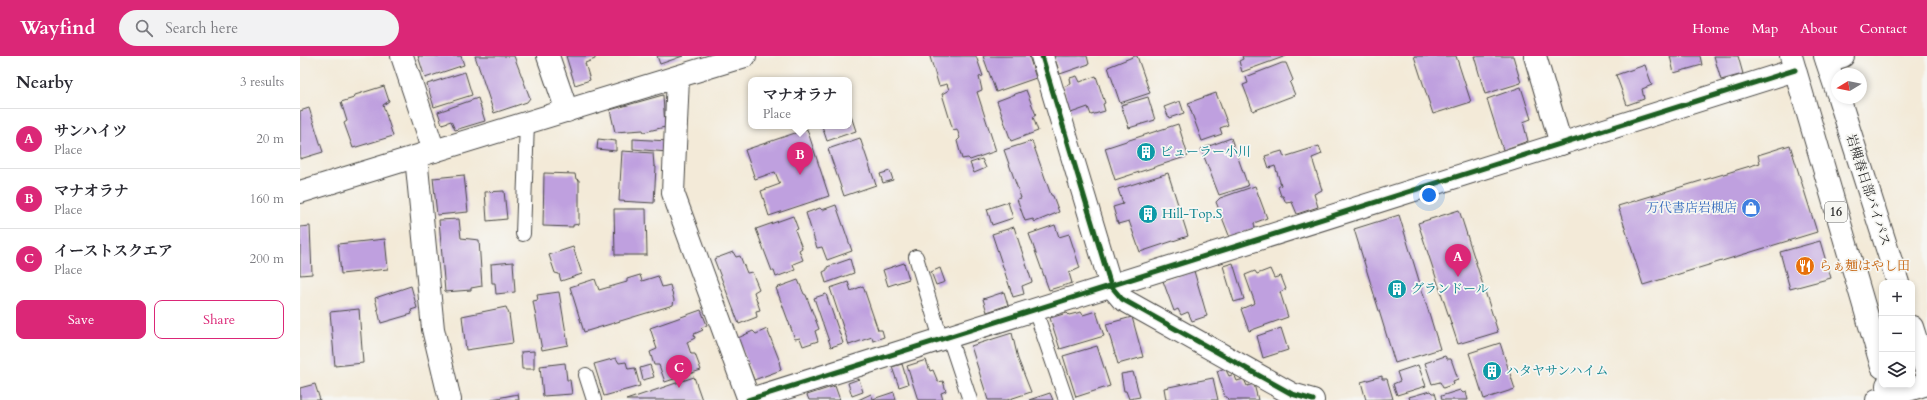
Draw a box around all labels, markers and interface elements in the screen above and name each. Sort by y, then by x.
search box [119,10,399,46]
text: Wayfind [20,15,95,41]
icon: search [133,17,155,39]
text: Search here [165,18,238,38]
text: Home [1692,19,1730,38]
text: Map [1752,19,1778,38]
text: About [1800,19,1837,38]
text: Contact [1859,19,1907,38]
north arrow [1831,68,1867,104]
text: Nearby [16,71,73,94]
text: 3 results [240,73,284,91]
popup [748,77,852,129]
text: マナオラナ [763,85,837,105]
text: Place [763,105,791,123]
text: サンハイツ [54,121,127,141]
text: A [24,130,34,148]
text: 20 m [256,130,284,148]
street label: 岩槻春日部バイパス [1841,132,1895,248]
text: Place [54,141,82,159]
building icon: ビューラー小川 [1135,141,1157,163]
pin: B [787,142,813,175]
place label: ビューラー小川 [1160,143,1251,161]
text: マナオラナ [54,181,129,201]
your location [1419,185,1439,205]
text: B [24,190,34,208]
text: 160 m [250,190,284,208]
shop icon: 万代書店岩槻店 [1740,197,1762,219]
place label: 万代書店岩槻店 [1646,199,1737,217]
text: Place [54,201,82,219]
road number: 16 [1825,202,1847,222]
building icon: Hill-Top.S [1137,203,1159,225]
place label: Hill-Top.S [1162,205,1222,223]
text: イーストスクエア [54,241,173,261]
pin: A [1445,244,1471,277]
text: C [24,250,34,268]
text: 200 m [250,250,284,268]
restaurant icon: らぁ麺はやし田 [1794,255,1816,277]
place label: らぁ麺はやし田 [1819,257,1910,275]
text: Place [54,261,82,279]
building icon: グランドール [1386,278,1408,300]
place label: グランドール [1411,280,1489,298]
map controls [1879,280,1915,388]
button: + [1879,280,1915,316]
button: Save [16,300,146,339]
button: Share [154,300,284,339]
button: − [1879,316,1915,352]
button: layers [1879,352,1915,388]
pin: C [666,355,692,388]
building icon: ハタヤサンハイム [1481,360,1503,382]
place label: ハタヤサンハイム [1506,362,1608,380]

